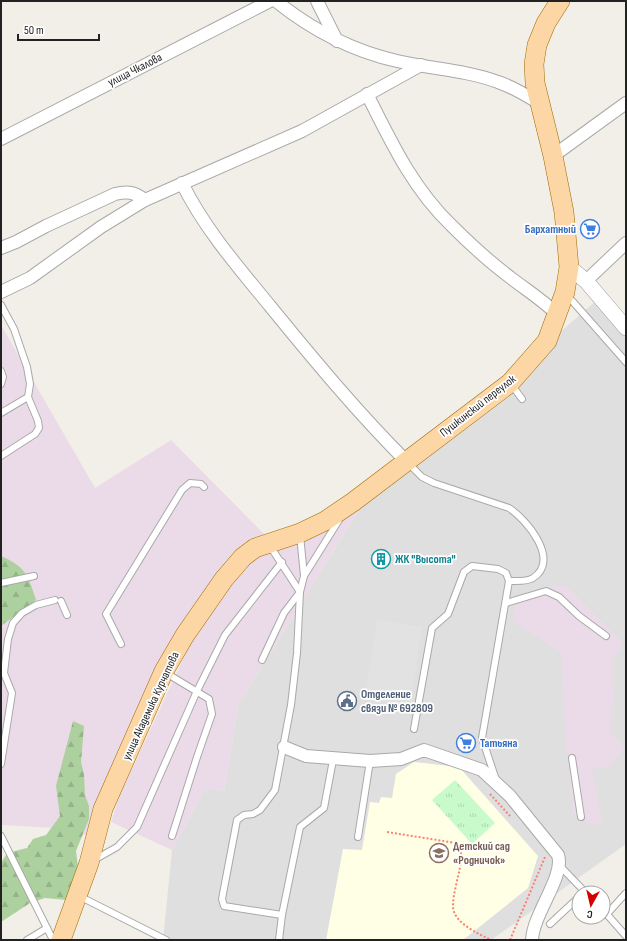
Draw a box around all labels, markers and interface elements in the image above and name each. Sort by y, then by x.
scale bar [18,16,99,42]
text: 50 m [24,23,44,38]
street label: улица Чкалова [105,50,165,90]
supermarket icon: Бархатный [579,218,601,240]
place label: Бархатный [525,222,576,237]
street label: Пушкинский переулок [437,371,519,440]
building icon: ЖК "Высота" [370,548,392,570]
place label: ЖК "Высота" [395,552,456,567]
street label: улица Академика Курчатова [119,649,183,763]
place label: Отделение связи № 692809 [361,687,433,716]
public building icon: Отделение связи № 692809 [336,690,358,712]
supermarket icon: Татьяна [455,732,477,754]
place label: Татьяна [480,736,518,751]
place label: Детский сад «Родничок» [453,839,510,868]
school or university icon: Детский сад «Родничок» [428,842,450,864]
north arrow [571,885,611,925]
text: С [586,908,593,921]

